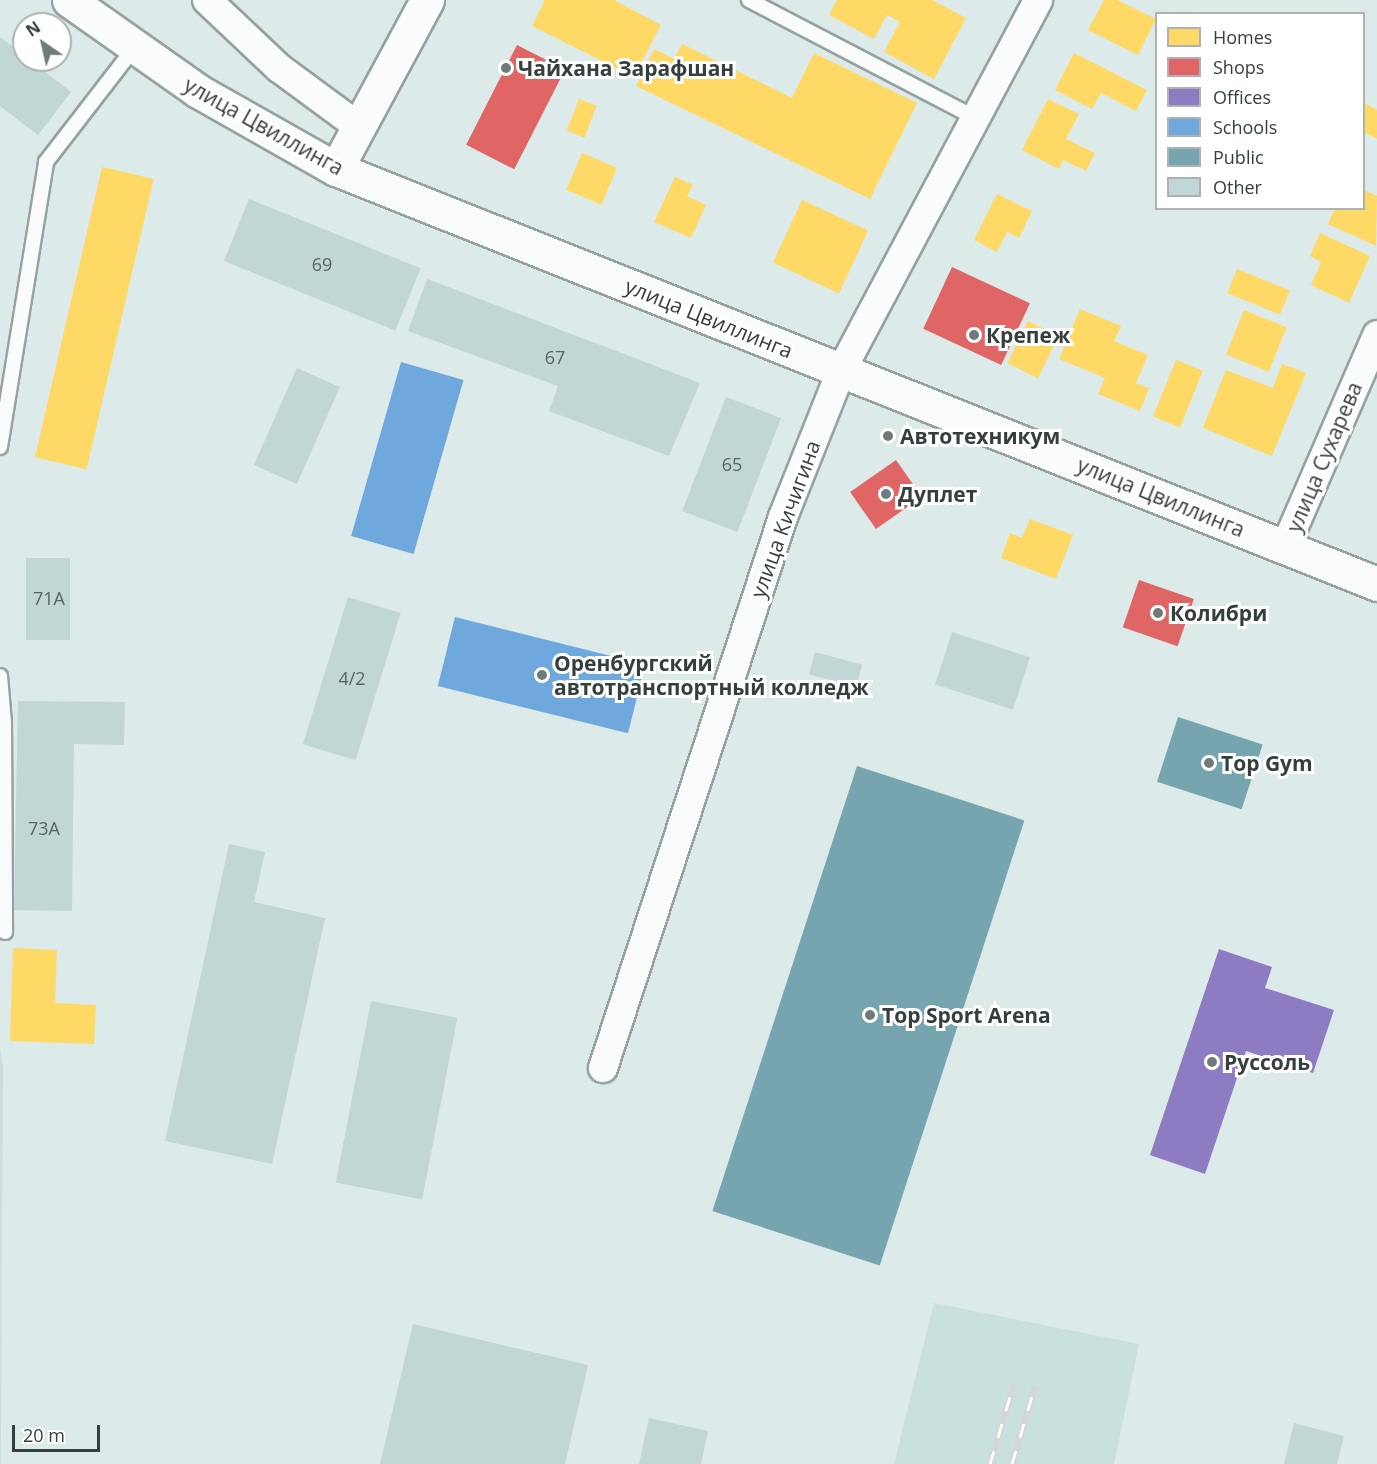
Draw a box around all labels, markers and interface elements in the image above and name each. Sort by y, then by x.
north arrow [12,12,72,72]
legend [1155,12,1365,210]
text: N [22,16,45,41]
text: Homes [1213,25,1272,49]
place label: Чайхана Зарафшан [518,55,734,81]
text: Shops [1213,55,1264,79]
marker: Чайхана Зарафшан [499,61,513,75]
street label: улица Цвиллинга [180,72,348,180]
text: Offices [1213,85,1271,109]
text: Schools [1213,115,1277,139]
text: Public [1213,145,1264,169]
text: Other [1213,175,1262,199]
house number: 69 [312,253,332,275]
street label: улица Цвиллинга [622,273,796,363]
place label: Крепеж [986,322,1070,348]
marker: Крепеж [967,328,981,342]
house number: 67 [545,346,565,368]
street label: улица Сухарева [1281,378,1367,536]
place label: Автотехникум [900,423,1060,449]
marker: Автотехникум [881,429,895,443]
street label: улица Кичигина [745,437,825,601]
street label: улица Цвиллинга [1074,452,1248,542]
house number: 65 [722,453,742,475]
place label: Дуплет [898,481,977,507]
marker: Дуплет [879,487,893,501]
house number: 71А [33,587,65,609]
place label: Колибри [1170,600,1267,626]
marker: Колибри [1151,606,1165,620]
place label: Оренбургский автотранспортный колледж [554,650,869,700]
house number: 4/2 [338,667,366,689]
marker: Оренбургский автотранспортный колледж [535,668,549,682]
place label: Top Gym [1221,750,1313,776]
marker: Top Gym [1202,756,1216,770]
house number: 73А [28,817,60,839]
place label: Top Sport Arena [882,1002,1051,1028]
marker: Top Sport Arena [863,1008,877,1022]
place label: Руссоль [1224,1049,1310,1075]
marker: Руссоль [1205,1055,1219,1069]
scale bar [15,1413,104,1451]
text: 20 m [23,1423,65,1447]

